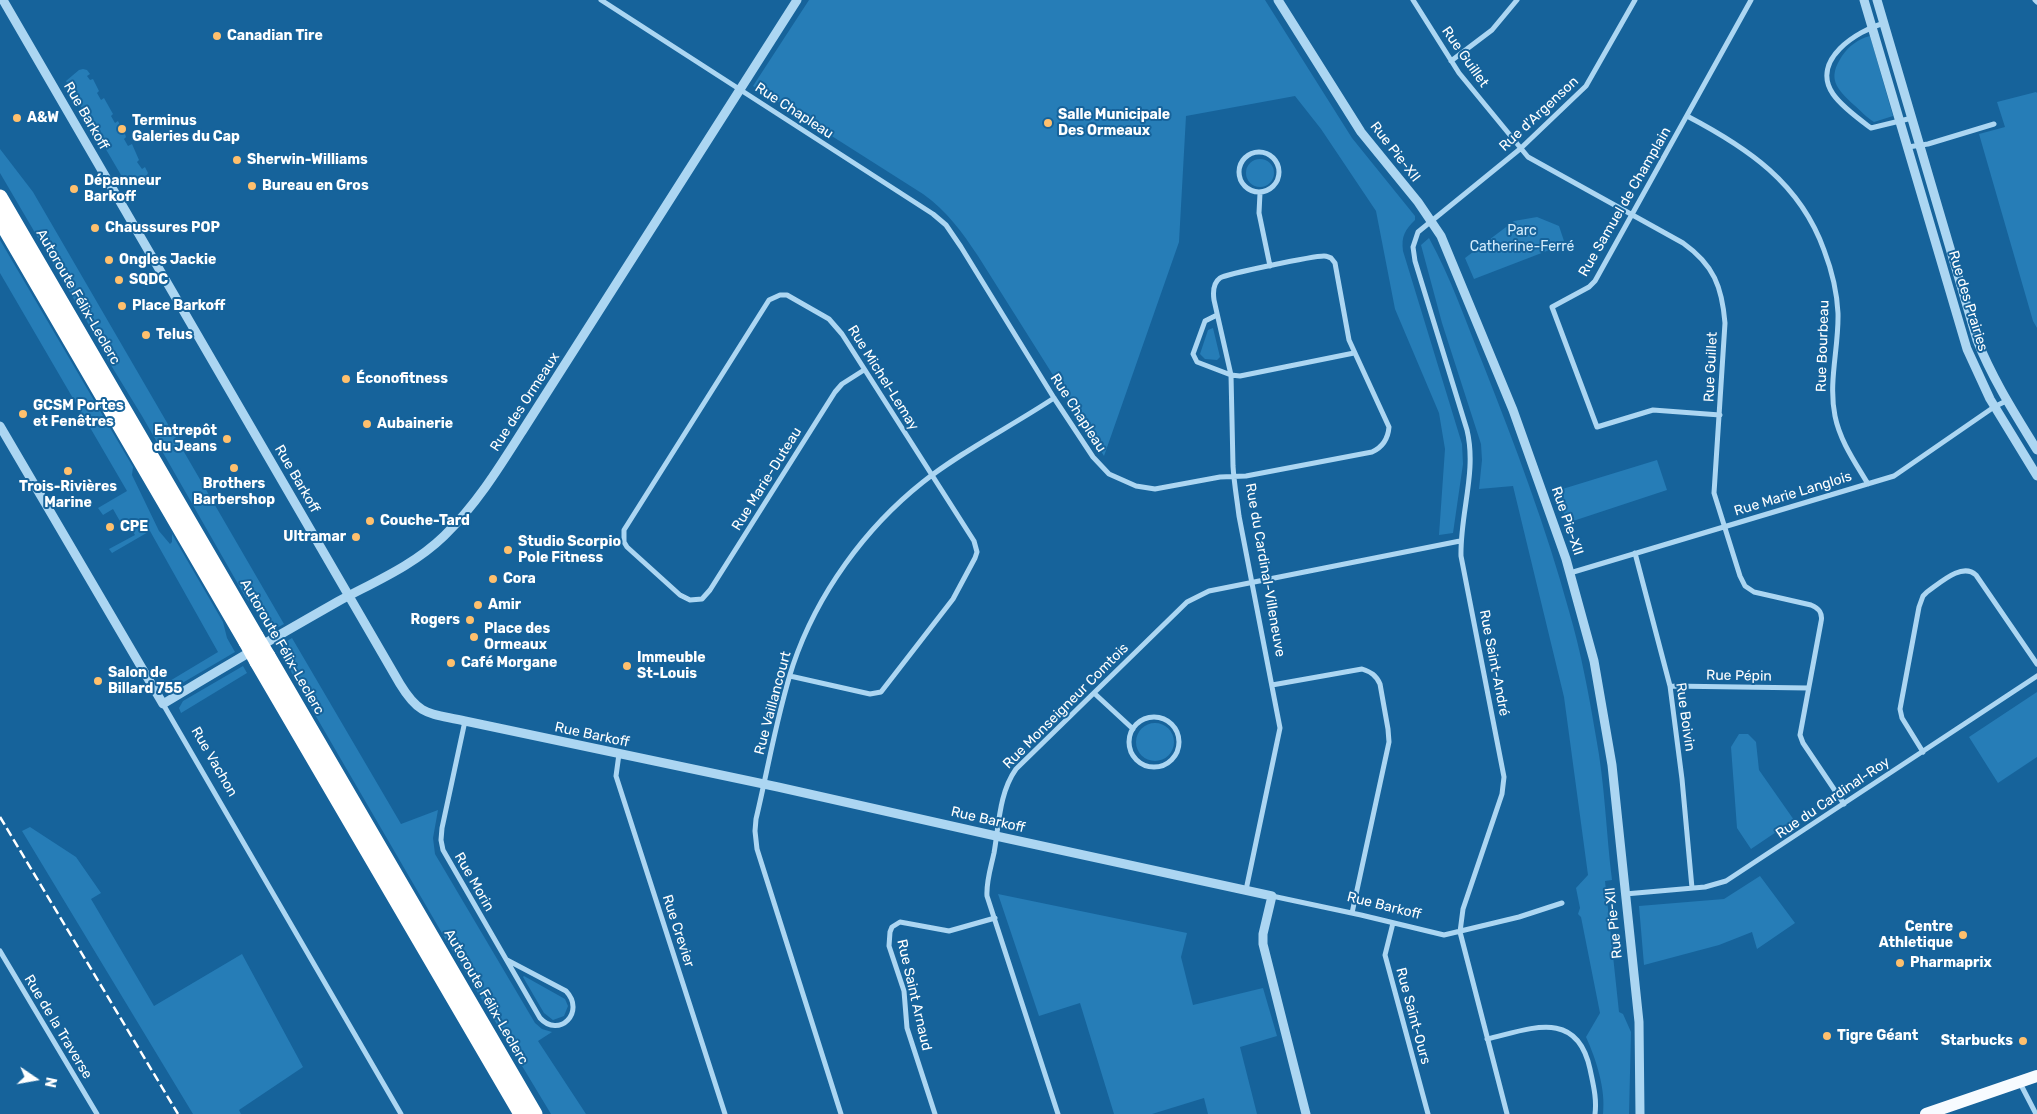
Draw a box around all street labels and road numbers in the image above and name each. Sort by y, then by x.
street label: Rue Guillet [1438,23,1492,91]
street label: Rue d'Argenson [1496,73,1582,155]
street label: Rue Barkoff [60,79,112,153]
street label: Rue Chapleau [752,79,836,143]
street label: Rue Pie-XII [1366,119,1424,185]
street label: Rue Samuel de Champlain [1575,124,1675,280]
street label: Autoroute Félix-Leclerc [32,226,124,368]
street label: Rue des Prairies [1945,249,1991,353]
street label: Rue Bourbeau [1813,300,1833,392]
street label: Rue Michel-Lemay [844,322,922,434]
street label: Rue Guillet [1701,331,1721,403]
street label: Rue des Ormeaux [487,349,563,455]
street label: Rue Chapleau [1046,371,1110,455]
street label: Rue Marie-Duteau [728,424,806,534]
street label: Rue Barkoff [271,442,323,516]
street label: Rue Marie Langlois [1732,468,1854,520]
street label: Rue du Cardinal-Villeneuve [1241,482,1289,658]
street label: Rue Pie-XII [1547,484,1587,558]
street label: Autoroute Félix-Leclerc [236,576,328,718]
street label: Rue Saint-André [1475,608,1513,718]
street label: Rue Monseigneur Comtois [1000,640,1132,772]
street label: Rue Vaillancourt [751,649,795,757]
street label: Rue Pépin [1706,667,1772,685]
street label: Rue Boivin [1672,682,1698,752]
street label: Rue Barkoff [553,719,631,751]
street label: Rue Vachon [187,724,241,800]
street label: Rue du Cardinal-Roy [1773,754,1893,842]
street label: Rue Barkoff [949,803,1027,837]
street label: Rue Morin [450,850,498,914]
street label: Rue Pie-XII [1602,886,1626,960]
street label: Rue Barkoff [1345,889,1423,923]
street label: Rue Crevier [658,893,698,969]
street label: Autoroute Félix-Leclerc [440,926,532,1068]
street label: Rue Saint Arnaud [893,938,935,1052]
street label: Rue Saint-Ours [1392,966,1434,1066]
street label: Rue de la Traverse [20,972,96,1082]

